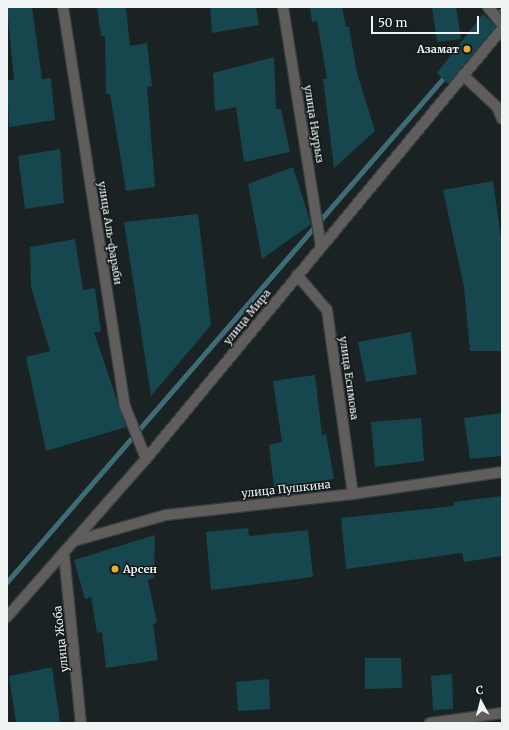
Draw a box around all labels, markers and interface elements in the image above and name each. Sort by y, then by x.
scale bar [373,8,481,34]
text: 50 m [378,15,407,30]
place label: Азамат [417,42,459,56]
marker: Азамат [462,44,472,54]
street label: улица Наурыз [301,84,327,164]
street label: улица Аль-фараби [95,180,125,286]
street label: улица Мира [221,287,273,347]
street label: улица Есимова [337,335,361,421]
street label: улица Пушкина [241,478,331,500]
place label: Арсен [123,562,157,576]
marker: Арсен [110,564,120,574]
street label: улица Жоба [51,605,71,673]
north arrow [461,682,501,722]
text: С [475,683,484,697]

